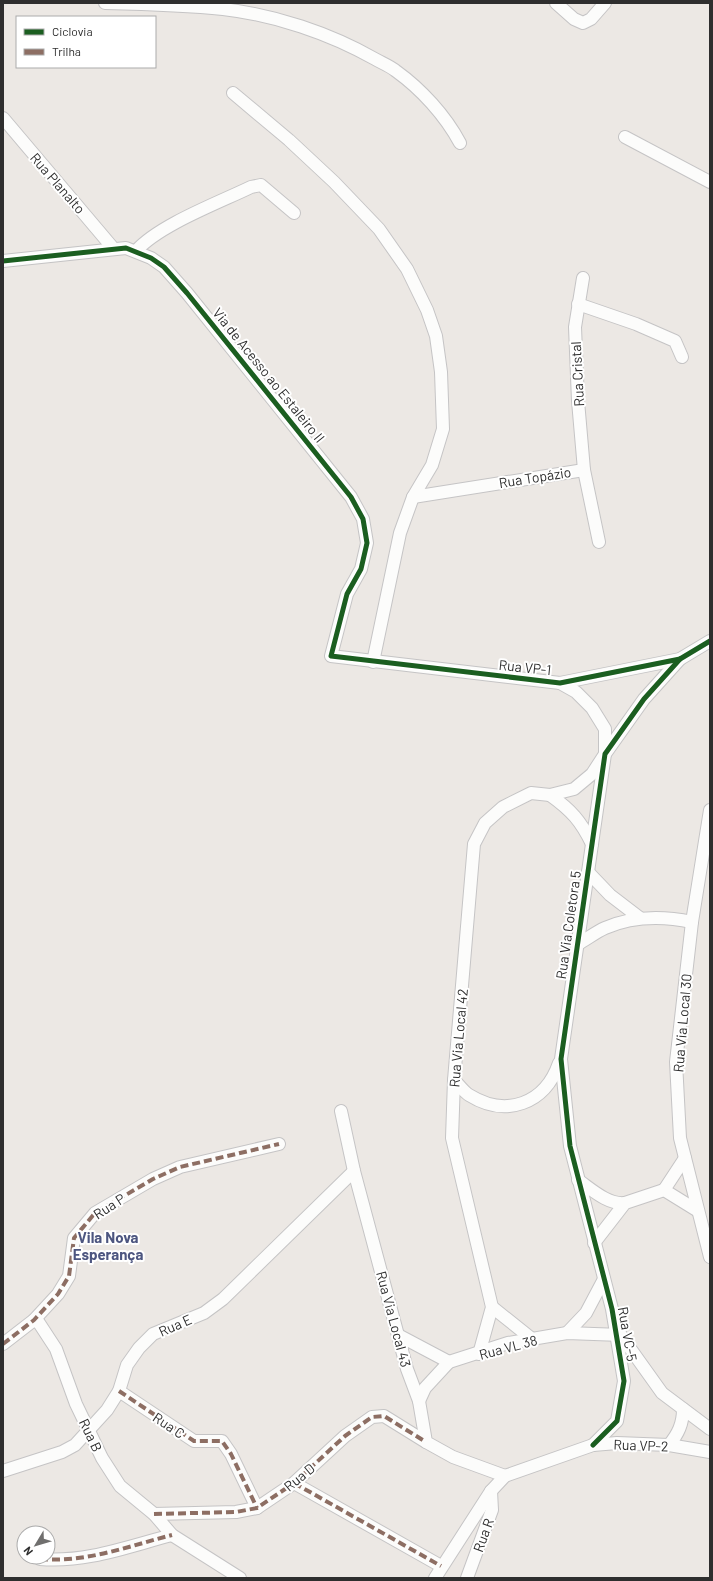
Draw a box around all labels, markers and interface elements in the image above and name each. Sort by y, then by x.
legend [16,16,156,68]
text: Ciclovia [52,24,93,38]
text: Trilha [52,44,81,58]
street label: Rua Planalto [27,149,89,217]
street label: Via de Acesso ao Estaleiro II [209,304,329,446]
street label: Rua Cristal [567,341,587,407]
street label: Rua Topázio [498,463,572,491]
street label: Rua VP-1 [498,656,552,678]
street label: Rua Via Coletora 5 [552,870,584,980]
street label: Rua Via Local 30 [669,973,695,1073]
street label: Rua Via Local 42 [445,988,471,1088]
street label: Rua P [90,1190,128,1222]
district label: Vila Nova Esperança [73,1228,143,1263]
street label: Rua Via Local 43 [373,1269,415,1369]
street label: Rua VC-5 [615,1305,641,1363]
street label: Rua E [156,1310,194,1340]
street label: Rua VL 38 [477,1331,539,1363]
street label: Rua C [150,1408,188,1442]
street label: Rua B [76,1416,106,1454]
street label: Rua VP-2 [613,1436,669,1454]
street label: Rua D [280,1459,318,1495]
street label: Rua R [469,1516,497,1554]
north arrow [16,1525,56,1565]
text: N [20,1545,35,1558]

